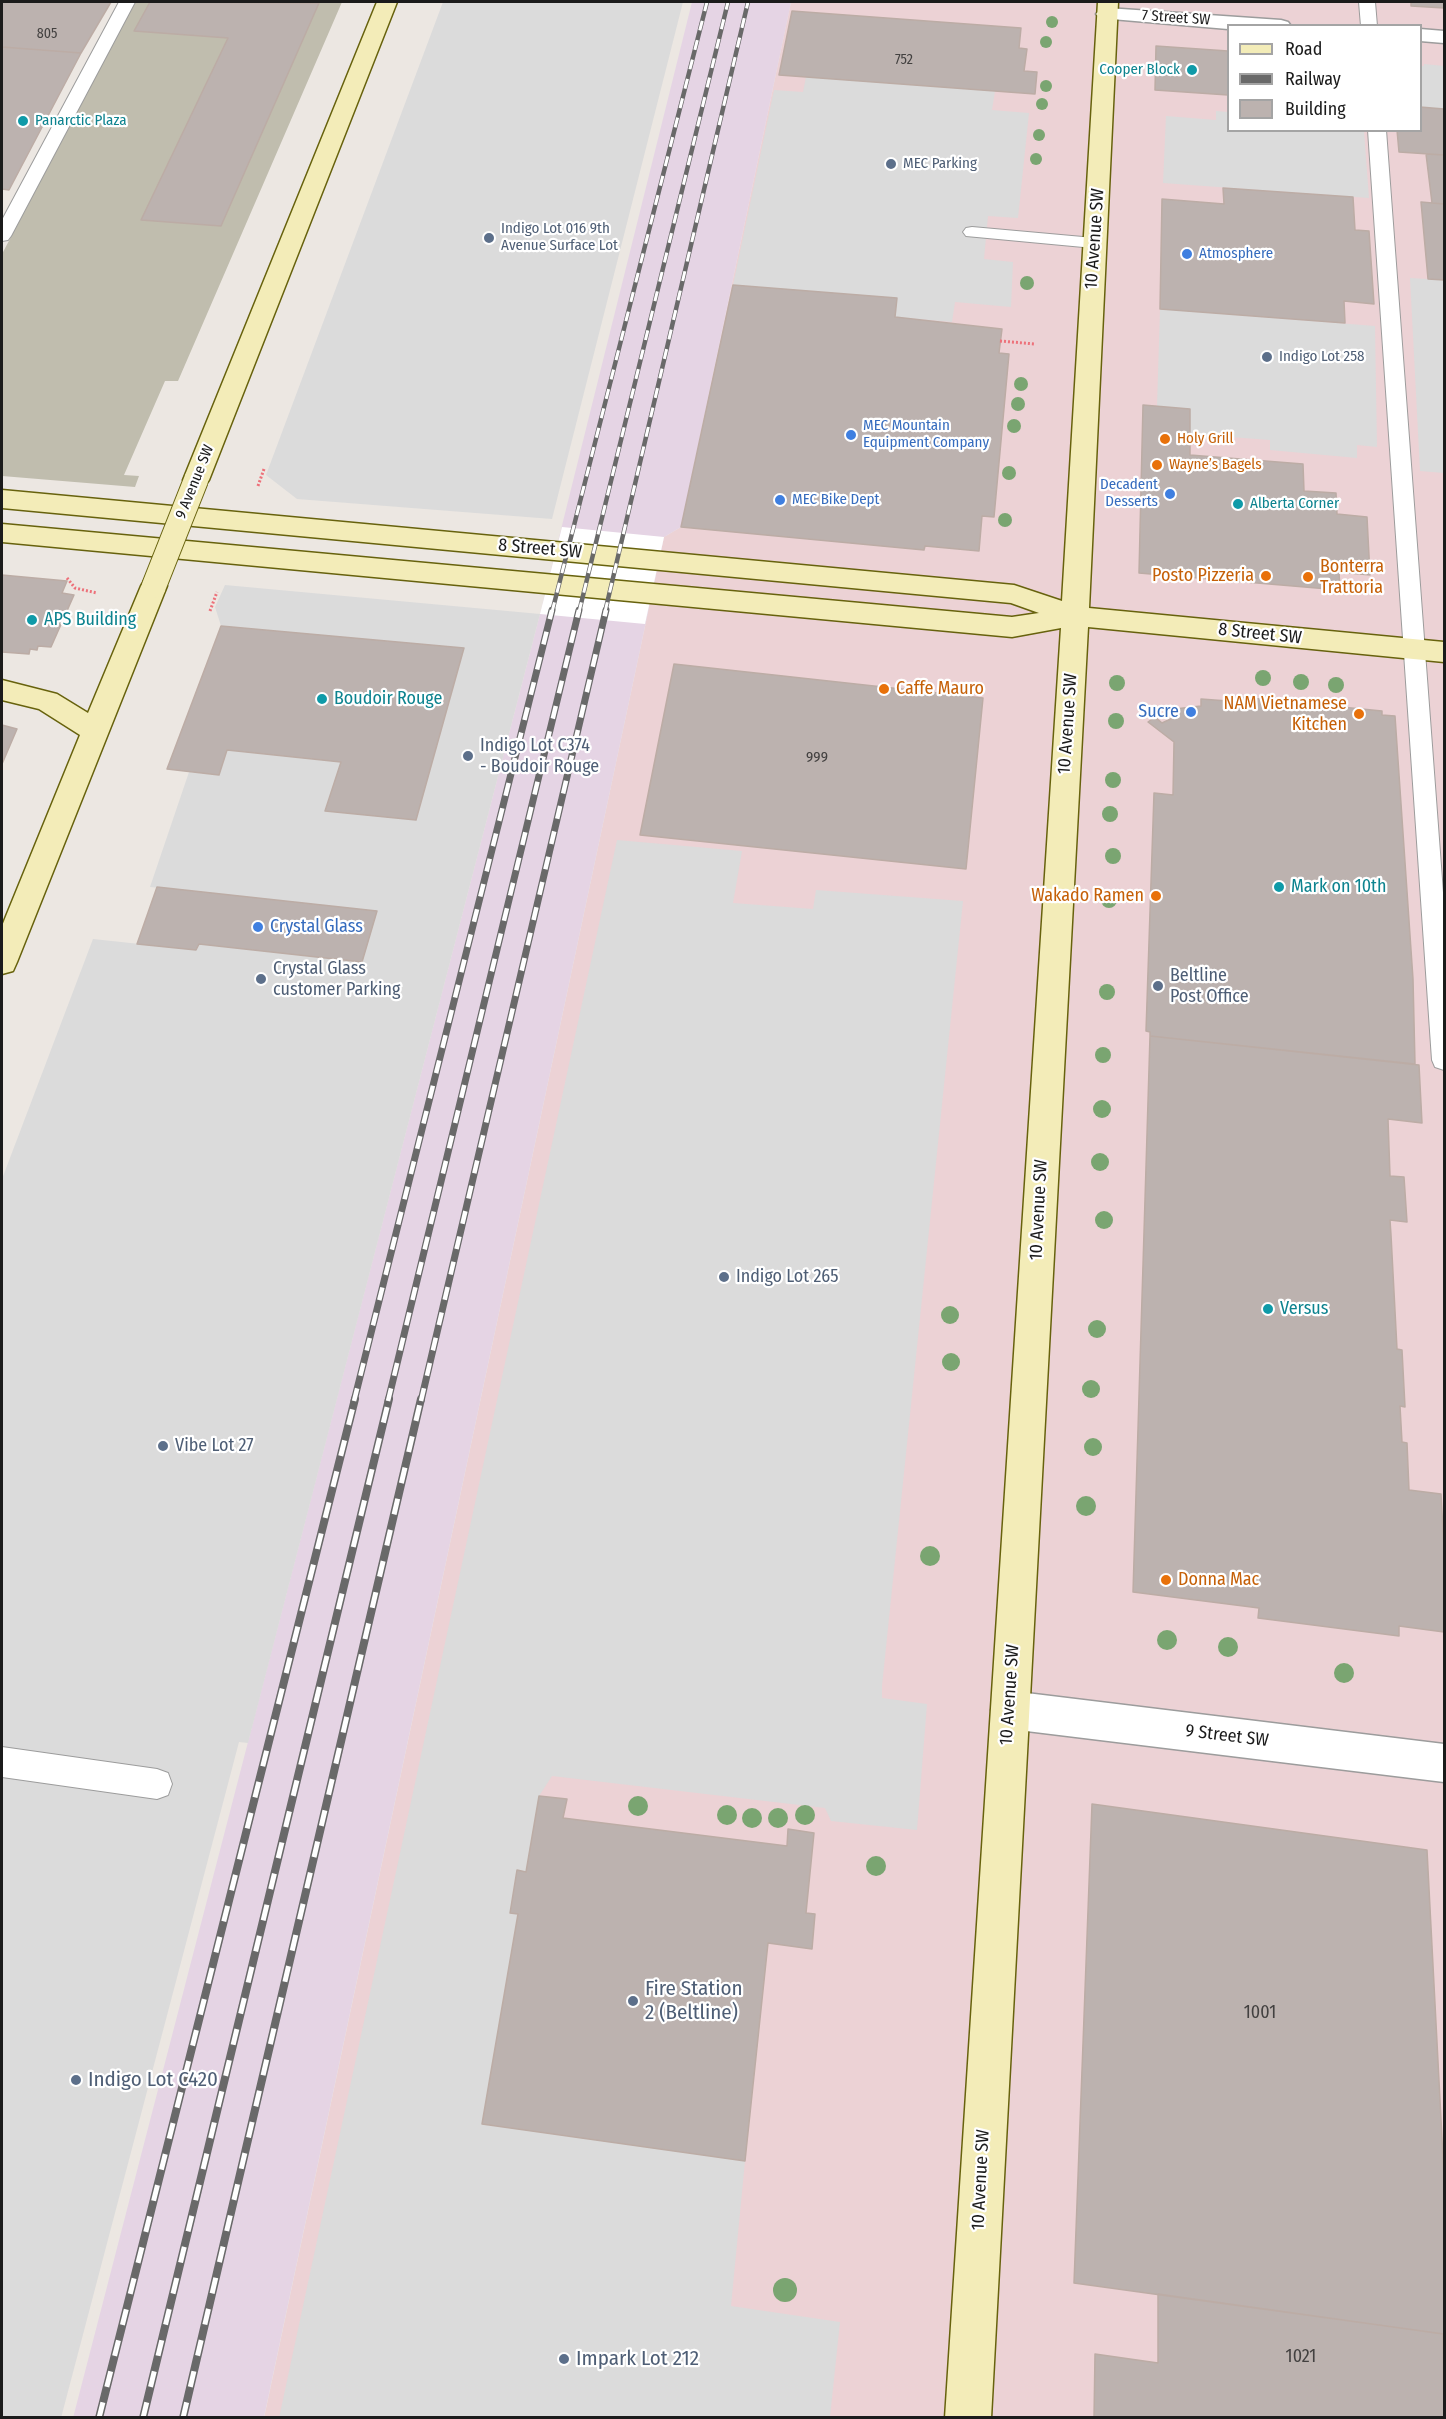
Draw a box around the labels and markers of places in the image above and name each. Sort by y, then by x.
place label: Cooper Block [1099,61,1180,79]
marker: Cooper Block [1185,63,1199,77]
place label: Panarctic Plaza [35,112,127,130]
marker: Panarctic Plaza [16,114,30,128]
place label: MEC Parking [903,155,977,173]
marker: MEC Parking [884,157,898,171]
place label: Indigo Lot 016 9th Avenue Surface Lot [501,220,618,255]
marker: Indigo Lot 016 9th Avenue Surface Lot [482,231,496,245]
place label: Atmosphere [1199,245,1273,263]
marker: Atmosphere [1180,247,1194,261]
place label: Indigo Lot 258 [1279,348,1365,366]
marker: Indigo Lot 258 [1260,350,1274,364]
place label: MEC Mountain Equipment Company [863,417,989,452]
marker: MEC Mountain Equipment Company [844,428,858,442]
place label: Holy Grill [1177,430,1234,448]
marker: Holy Grill [1158,432,1172,446]
place label: Wayne’s Bagels [1169,456,1262,474]
marker: Wayne’s Bagels [1150,458,1164,472]
place label: Decadent Desserts [1100,476,1158,511]
marker: Decadent Desserts [1163,487,1177,501]
place label: MEC Bike Dept [792,491,879,509]
marker: MEC Bike Dept [773,493,787,507]
place label: Alberta Corner [1250,495,1339,513]
marker: Alberta Corner [1231,497,1245,511]
place label: Bonterra Trattoria [1320,556,1384,598]
place label: Posto Pizzeria [1152,565,1254,587]
marker: Posto Pizzeria [1259,569,1273,583]
marker: Bonterra Trattoria [1301,570,1315,584]
place label: APS Building [44,609,136,631]
marker: APS Building [25,613,39,627]
place label: Caffe Mauro [896,678,984,700]
marker: Caffe Mauro [877,682,891,696]
place label: Boudoir Rouge [334,688,442,710]
marker: Boudoir Rouge [315,692,329,706]
place label: NAM Vietnamese Kitchen [1223,693,1347,736]
place label: Sucre [1138,701,1179,723]
marker: Sucre [1184,705,1198,719]
marker: NAM Vietnamese Kitchen [1352,707,1366,721]
place label: Indigo Lot C374 - Boudoir Rouge [480,735,599,777]
marker: Indigo Lot C374 - Boudoir Rouge [461,749,475,763]
place label: Mark on 10th [1291,876,1386,898]
marker: Mark on 10th [1272,880,1286,894]
place label: Wakado Ramen [1031,885,1144,907]
marker: Wakado Ramen [1149,889,1163,903]
place label: Crystal Glass [270,916,363,938]
marker: Crystal Glass [251,920,265,934]
place label: Crystal Glass customer Parking [273,958,400,1000]
place label: Beltline Post Office [1170,965,1249,1008]
marker: Crystal Glass customer Parking [254,972,268,986]
marker: Beltline Post Office [1151,979,1165,993]
place label: Indigo Lot 265 [736,1266,838,1288]
marker: Indigo Lot 265 [717,1270,731,1284]
place label: Versus [1280,1298,1328,1320]
marker: Versus [1261,1302,1275,1316]
place label: Vibe Lot 27 [175,1435,254,1457]
marker: Vibe Lot 27 [156,1439,170,1453]
place label: Donna Mac [1178,1569,1259,1591]
marker: Donna Mac [1159,1573,1173,1587]
place label: Fire Station 2 (Beltline) [645,1976,743,2026]
marker: Fire Station 2 (Beltline) [626,1994,640,2008]
place label: Indigo Lot C420 [88,2067,218,2093]
marker: Indigo Lot C420 [69,2073,83,2087]
place label: Impark Lot 212 [576,2346,699,2372]
marker: Impark Lot 212 [557,2352,571,2366]

